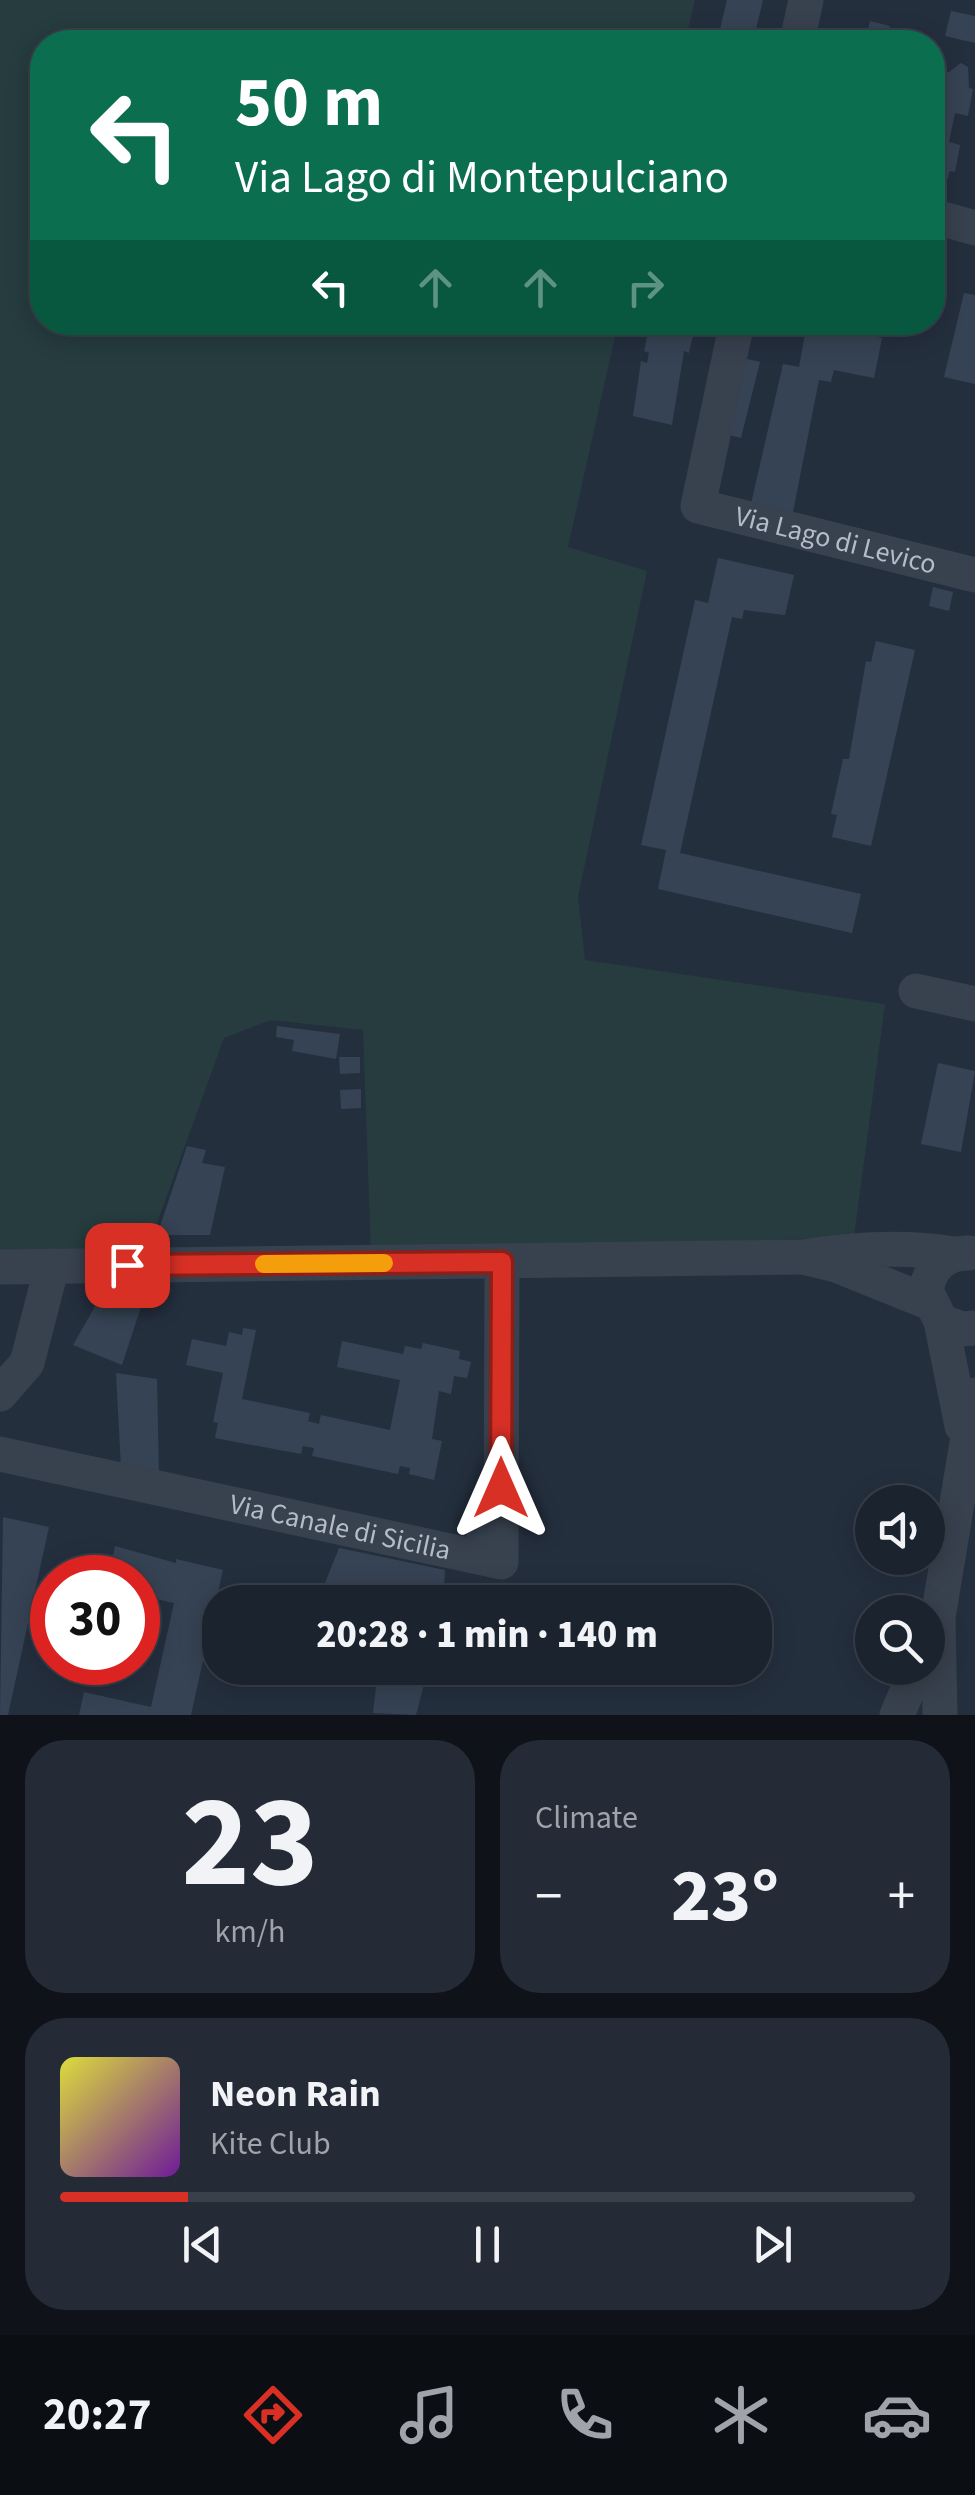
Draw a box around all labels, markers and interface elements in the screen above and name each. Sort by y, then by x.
text: 50 m [235,53,383,153]
icon: left [70,70,200,200]
text: Via Lago di Montepulciano [235,146,729,210]
icon: left [303,260,358,315]
icon: ahead [408,260,463,315]
icon: ahead [513,260,568,315]
icon: right [618,260,673,315]
street label: Via Lago di Levico [731,496,940,585]
pin [85,1223,170,1308]
icon: arrive [100,1238,155,1293]
position arrow [449,1436,553,1540]
street label: Via Canale di Sicilia [226,1484,454,1571]
map controls [855,1485,945,1685]
button: sound [855,1485,945,1575]
speed limit sign: 30 [30,1555,160,1685]
button: search [855,1595,945,1685]
text: 20:28 · 1 min · 140 m [316,1608,658,1662]
text: 23 [181,1751,319,1936]
text: Climate [535,1795,638,1841]
text: 23° [671,1843,779,1950]
text: − [535,1858,562,1936]
text: + [888,1858,915,1936]
text: km/h [215,1909,285,1955]
text: Neon Rain [210,2067,381,2121]
text: Kite Club [210,2121,331,2167]
icon: previous [175,2217,230,2272]
icon: pause [460,2217,515,2272]
icon: next [745,2217,800,2272]
icon: directions [238,2380,308,2450]
icon: music [394,2380,464,2450]
icon: phone [550,2380,620,2450]
icon: climate [706,2380,776,2450]
icon: car [862,2380,932,2450]
text: 20:27 [43,2383,152,2447]

